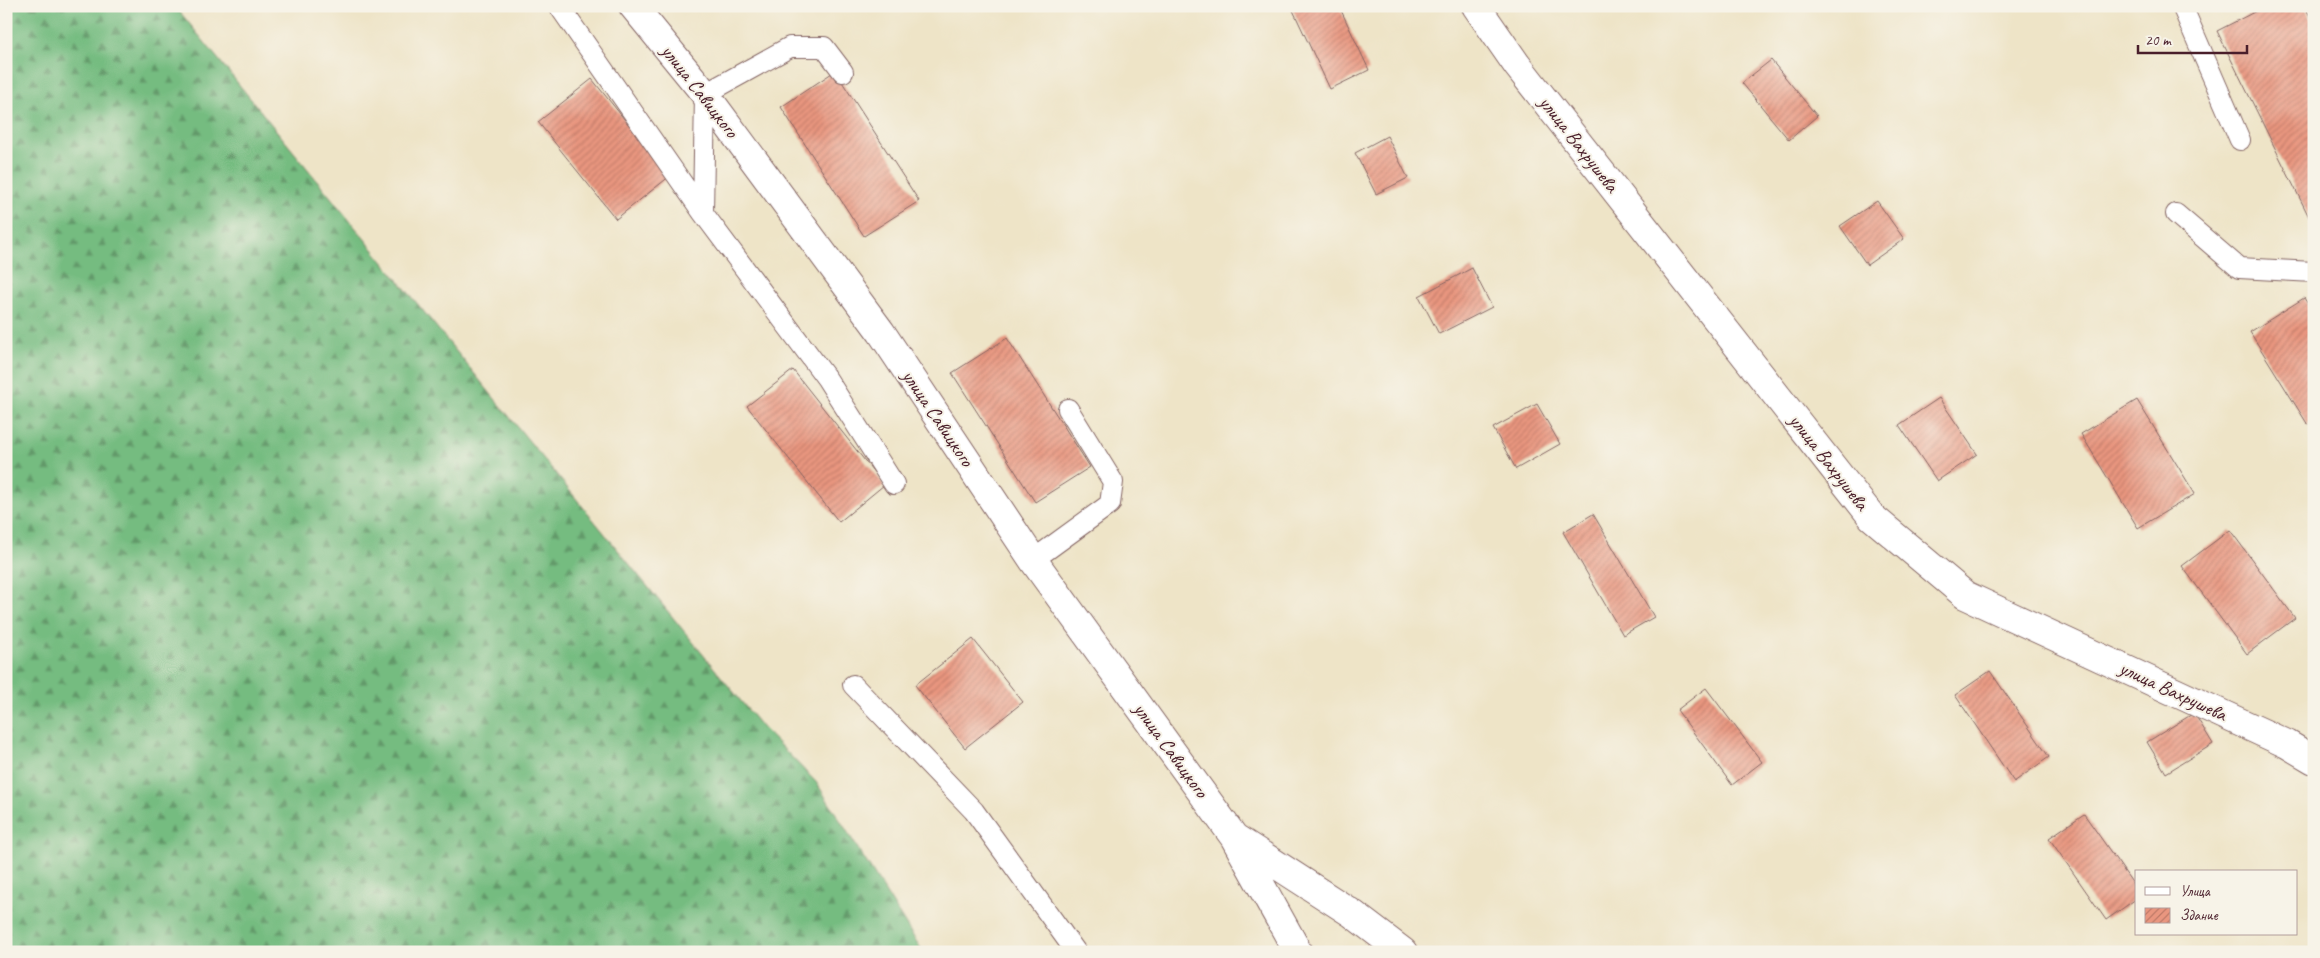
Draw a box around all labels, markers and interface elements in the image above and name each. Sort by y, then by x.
scale bar [2138,22,2246,54]
text: 20 m [2145,31,2172,50]
street label: улица Савицкого [655,39,745,143]
street label: улица Вахрушева [1533,90,1625,198]
street label: улица Савицкого [896,364,980,472]
street label: улица Вахрушева [1783,408,1875,516]
street label: улица Вахрушева [2114,655,2232,727]
street label: улица Савицкого [1128,697,1214,803]
legend [2135,870,2298,936]
text: Улица [2180,882,2211,901]
text: Здание [2180,906,2219,925]

